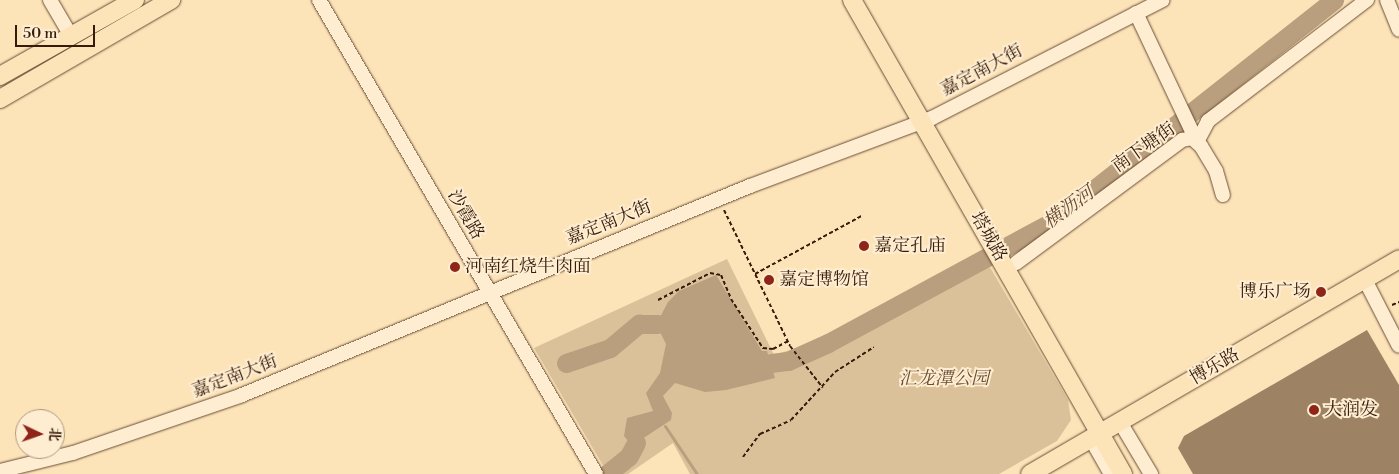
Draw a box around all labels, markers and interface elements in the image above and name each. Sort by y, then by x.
scale bar [18,15,98,47]
text: 50 m [23,24,57,43]
street label: 嘉定南大街 [937,40,1027,102]
street label: 南下塘街 [1108,119,1180,177]
water label: 横沥河 [1039,182,1099,234]
street label: 沙霞路 [442,186,488,244]
street label: 嘉定南大街 [563,196,655,250]
street label: 塔城路 [965,208,1011,266]
place label: 嘉定孔庙 [874,235,946,257]
marker: 嘉定孔庙 [858,240,870,252]
place label: 河南红烧牛肉面 [465,256,591,278]
marker: 河南红烧牛肉面 [449,261,461,273]
place label: 嘉定博物馆 [779,269,869,291]
marker: 嘉定博物馆 [763,274,775,286]
place label: 博乐广场 [1239,281,1311,303]
marker: 博乐广场 [1315,286,1327,298]
street label: 博乐路 [1186,344,1244,390]
street label: 嘉定南大街 [189,351,281,403]
park label: 汇龙潭公园 [899,368,989,390]
place label: 大润发 [1324,399,1378,421]
marker: 大润发 [1308,404,1320,416]
north arrow [15,409,65,459]
text: 北 [45,427,63,442]

